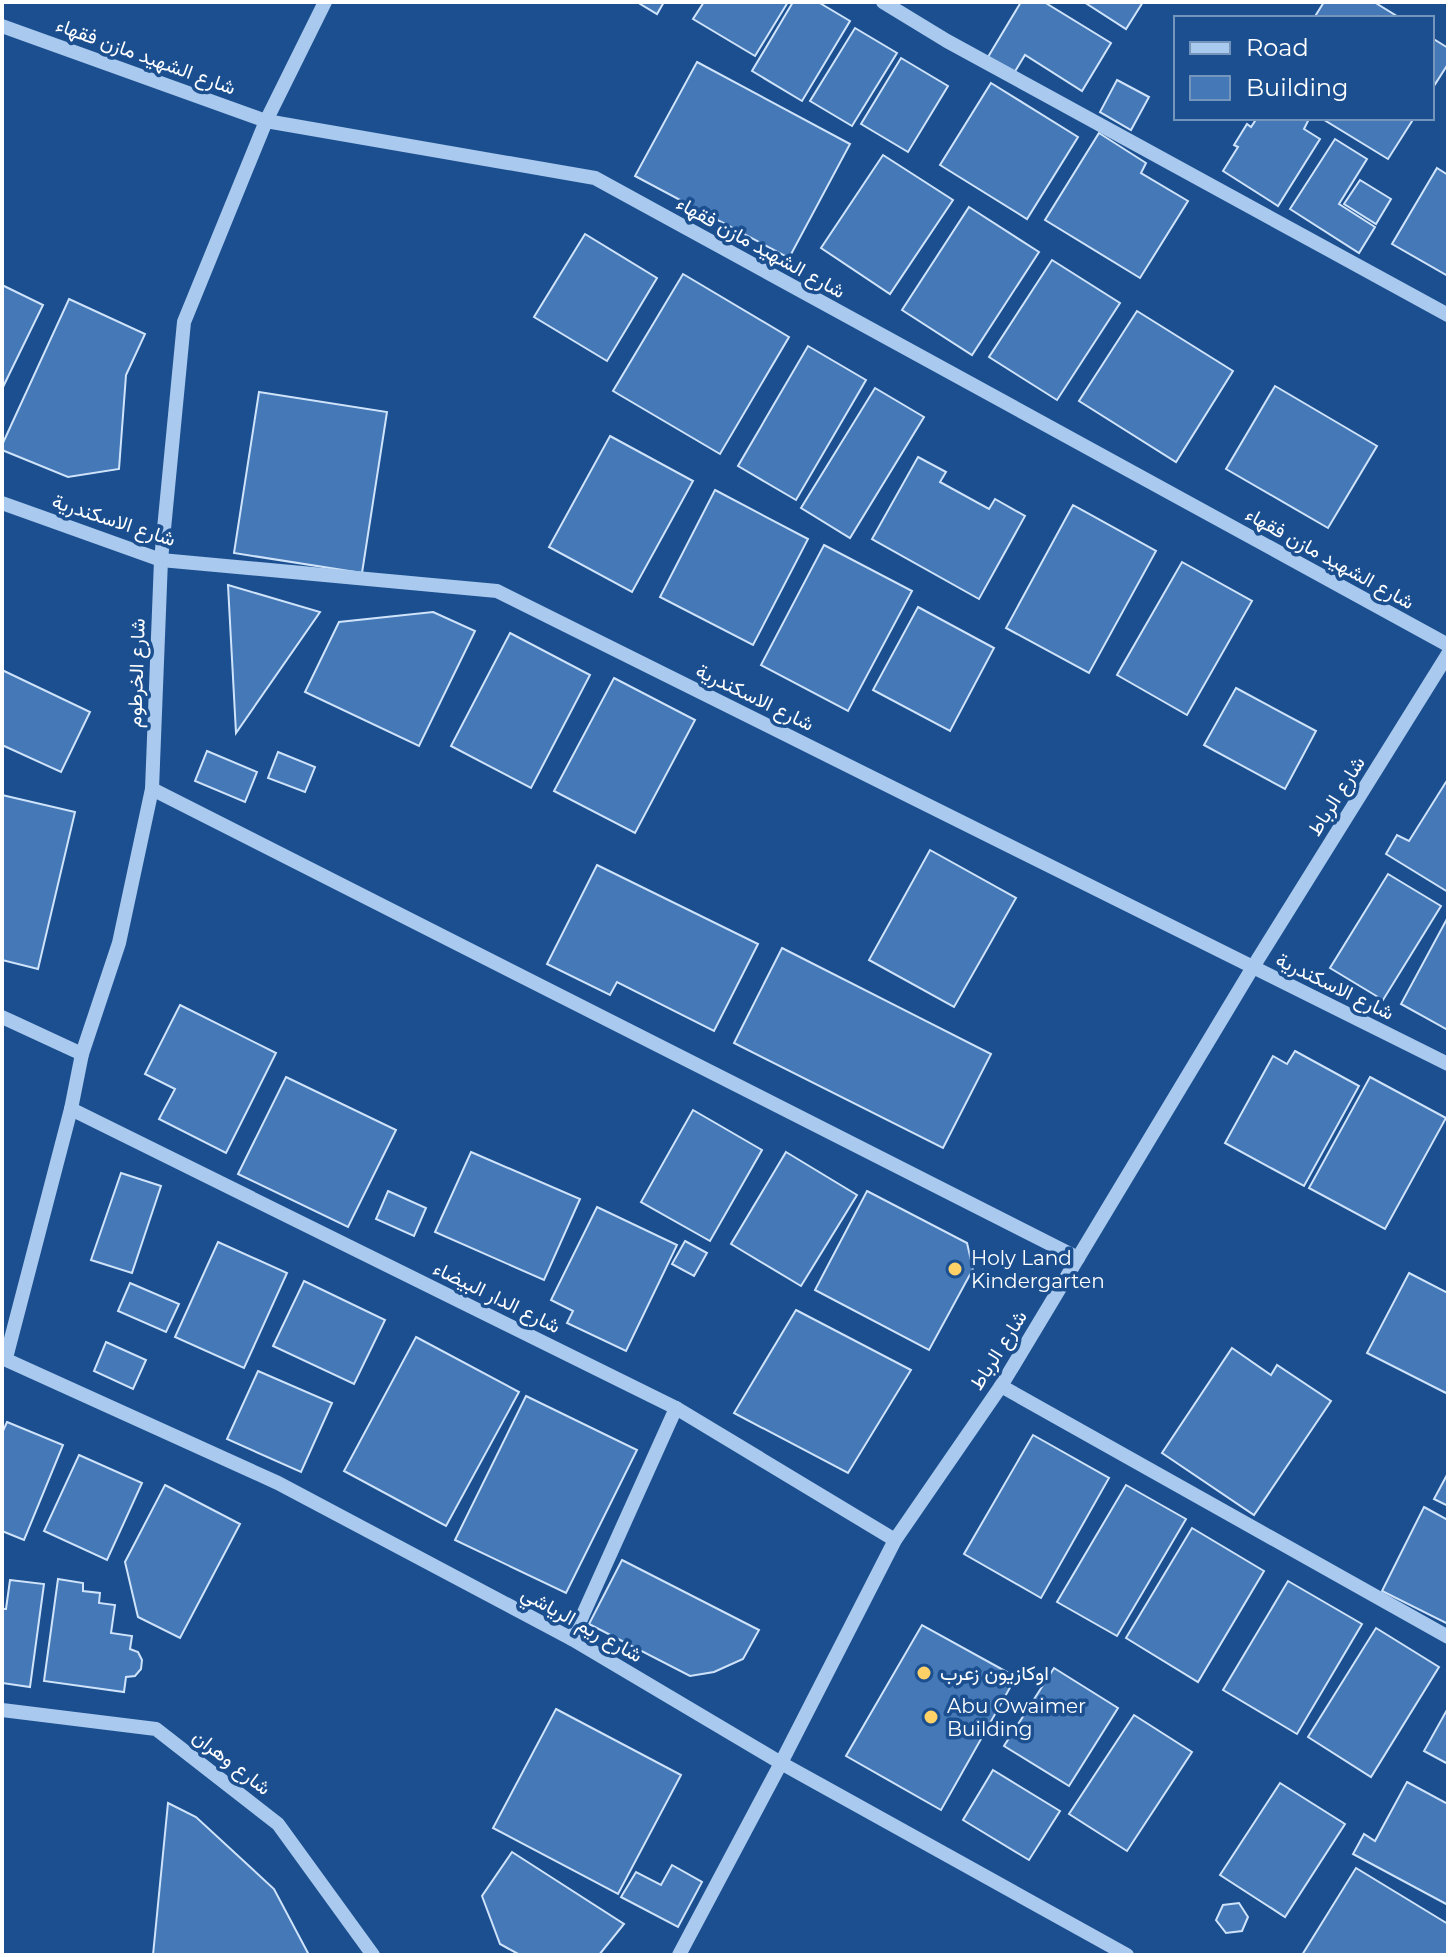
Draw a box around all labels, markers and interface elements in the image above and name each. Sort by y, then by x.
street label: شارع الشهيد مازن فقهاء [52,12,239,102]
legend [1174,16,1434,120]
text: Road [1246,33,1309,62]
text: Building [1246,73,1349,102]
street label: شارع الشهيد مازن فقهاء [671,191,850,305]
street label: شارع الاسكندرية [49,489,179,553]
street label: شارع الشهيد مازن فقهاء [1240,502,1419,616]
street label: شارع الخرطوم [122,618,152,728]
street label: شارع الاسكندرية [691,658,818,738]
street label: شارع الرباط [1302,752,1371,841]
street label: شارع الاسكندرية [1271,947,1398,1027]
place label: Holy Land Kindergarten [971,1246,1105,1293]
street label: شارع الدار البيضاء [429,1256,564,1340]
marker: Holy Land Kindergarten [946,1260,964,1278]
street label: شارع الرباط [964,1306,1033,1395]
street label: شارع ريم الرياشي [515,1581,647,1672]
place label: اوكازيون زعرب [940,1661,1049,1686]
marker: اوكازيون زعرب [915,1664,933,1682]
place label: Abu Owaimer Building [947,1694,1086,1741]
marker: Abu Owaimer Building [922,1708,940,1726]
street label: شارع وهران [187,1724,276,1802]

